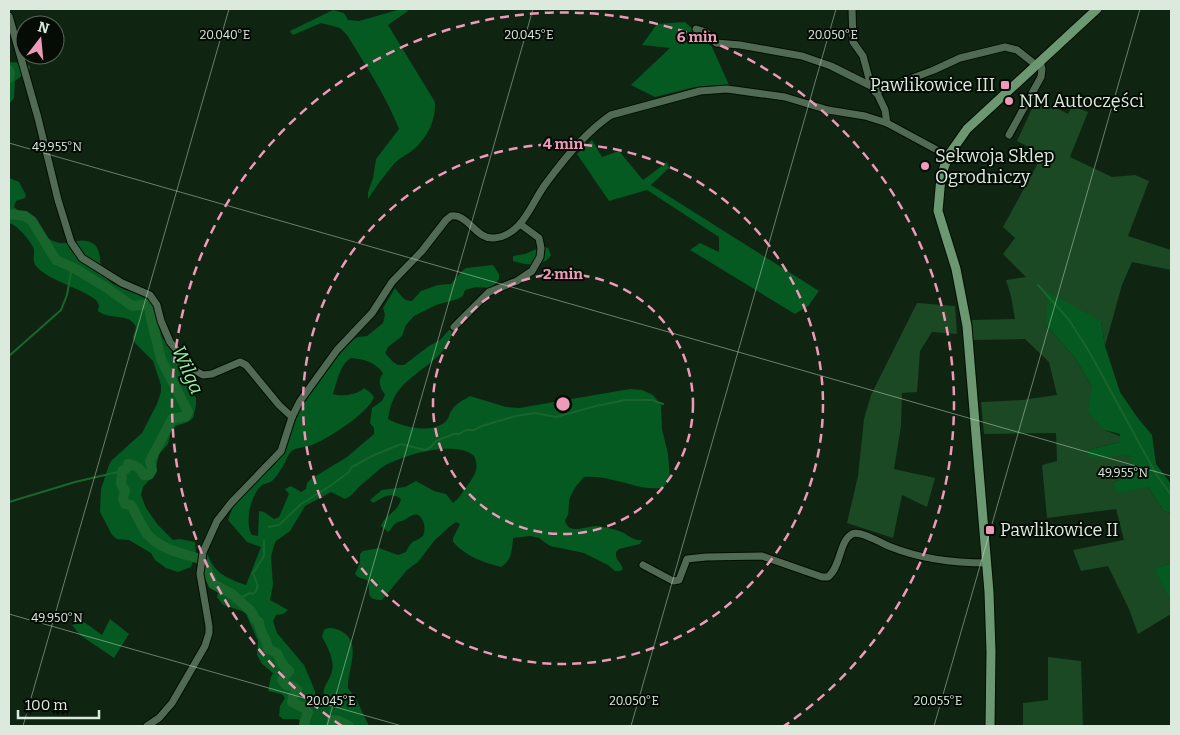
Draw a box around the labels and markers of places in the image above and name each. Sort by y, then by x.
place label: Pawlikowice III [870,74,995,96]
marker: Pawlikowice III [999,79,1011,91]
place label: NM Autoczęści [1019,90,1144,112]
marker: NM Autoczęści [1003,95,1015,107]
place label: Sekwoja Sklep Ogrodniczy [935,145,1055,188]
marker: Sekwoja Sklep Ogrodniczy [919,160,931,172]
centre of rings [554,395,572,413]
place label: Pawlikowice II [1000,519,1119,541]
marker: Pawlikowice II [984,524,996,536]

